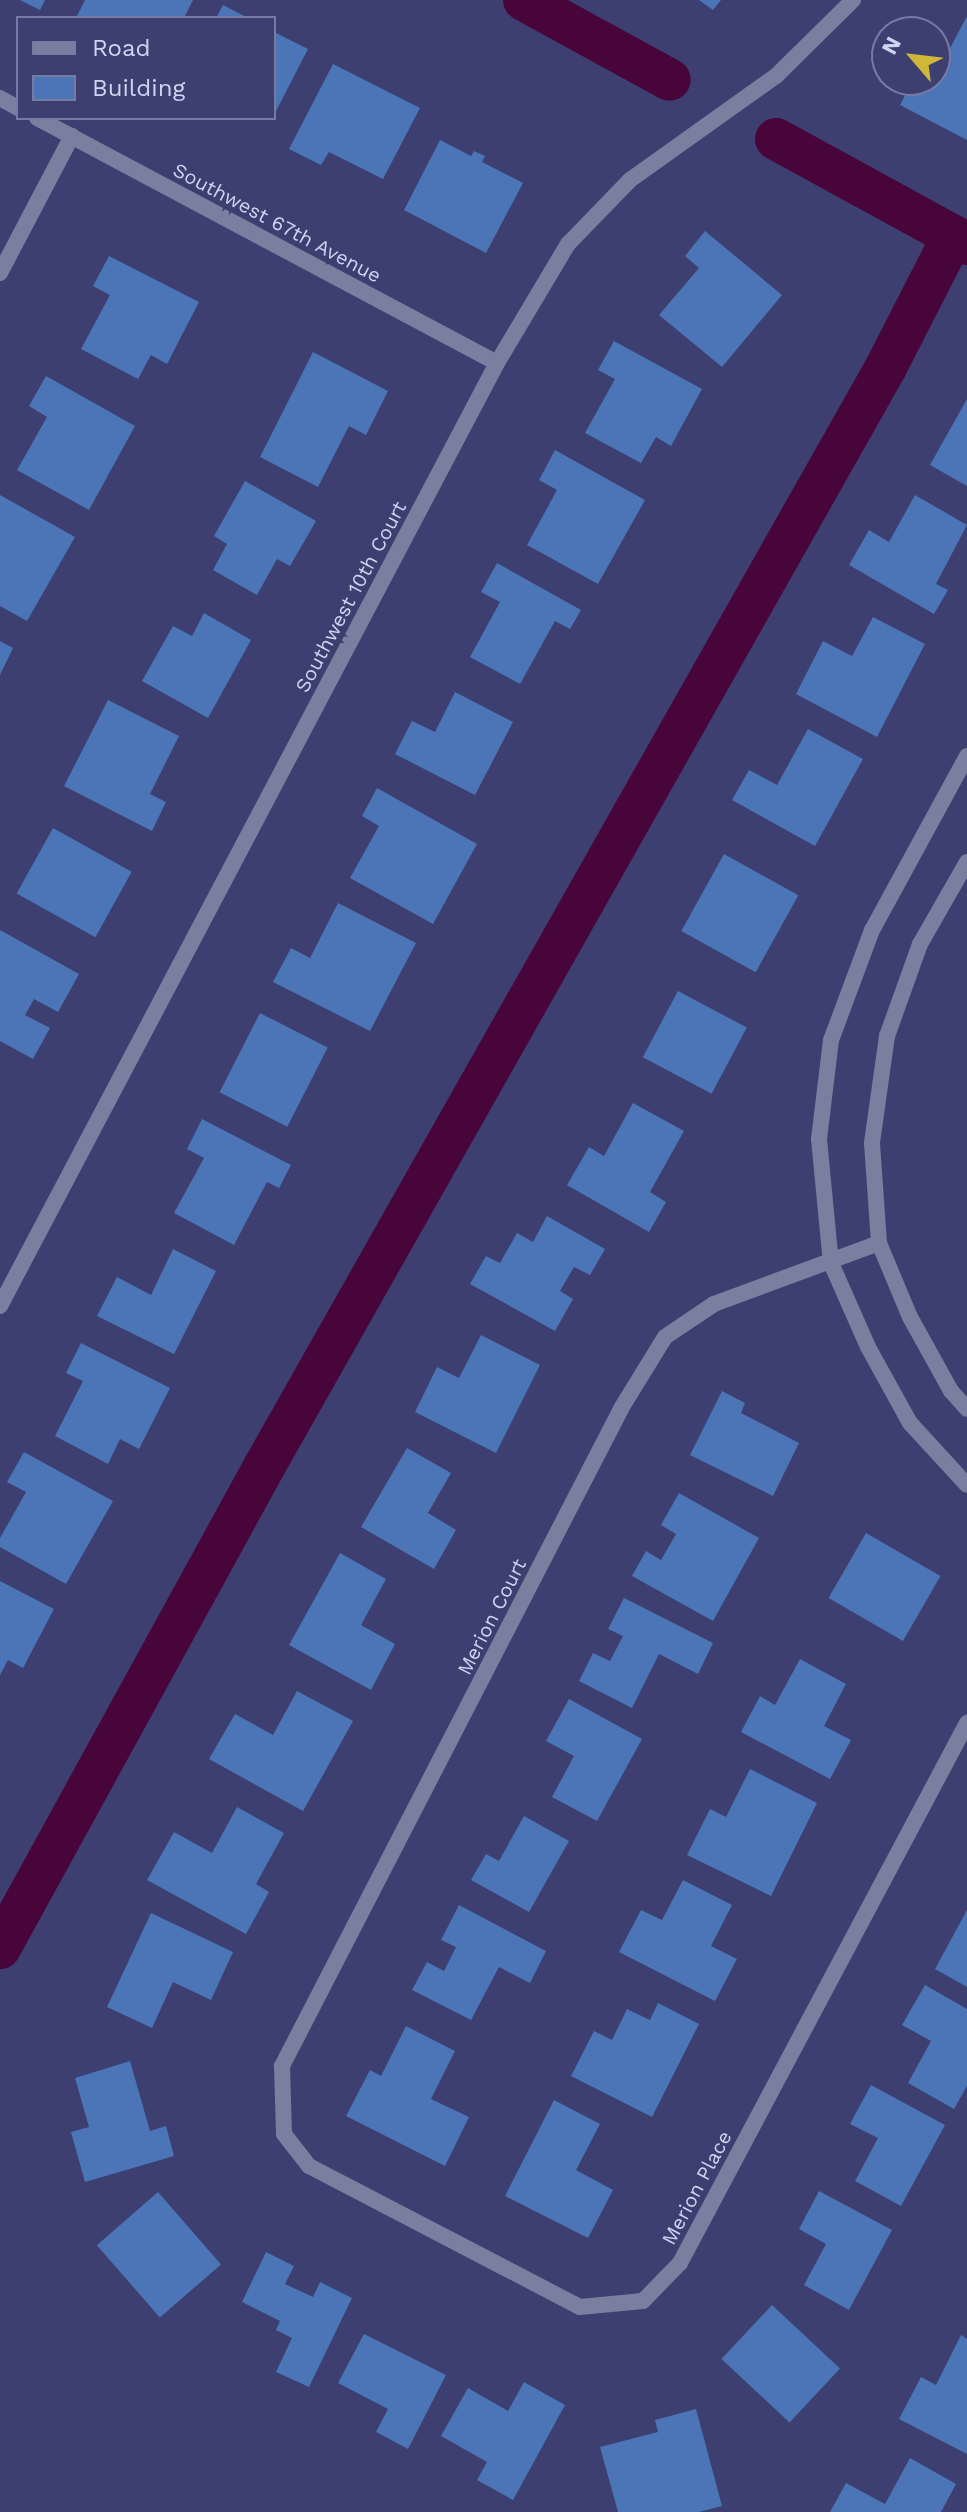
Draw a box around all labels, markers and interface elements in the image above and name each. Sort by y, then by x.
legend [16,16,276,120]
north arrow [871,16,951,96]
text: N [876,32,906,59]
text: Road [92,34,151,62]
text: Building [92,74,185,102]
street label: Southwest 67th Avenue [169,158,385,288]
street label: Southwest 10th Court [290,497,412,697]
street label: Merion Court [452,1555,532,1679]
street label: Merion Place [657,2127,737,2249]

